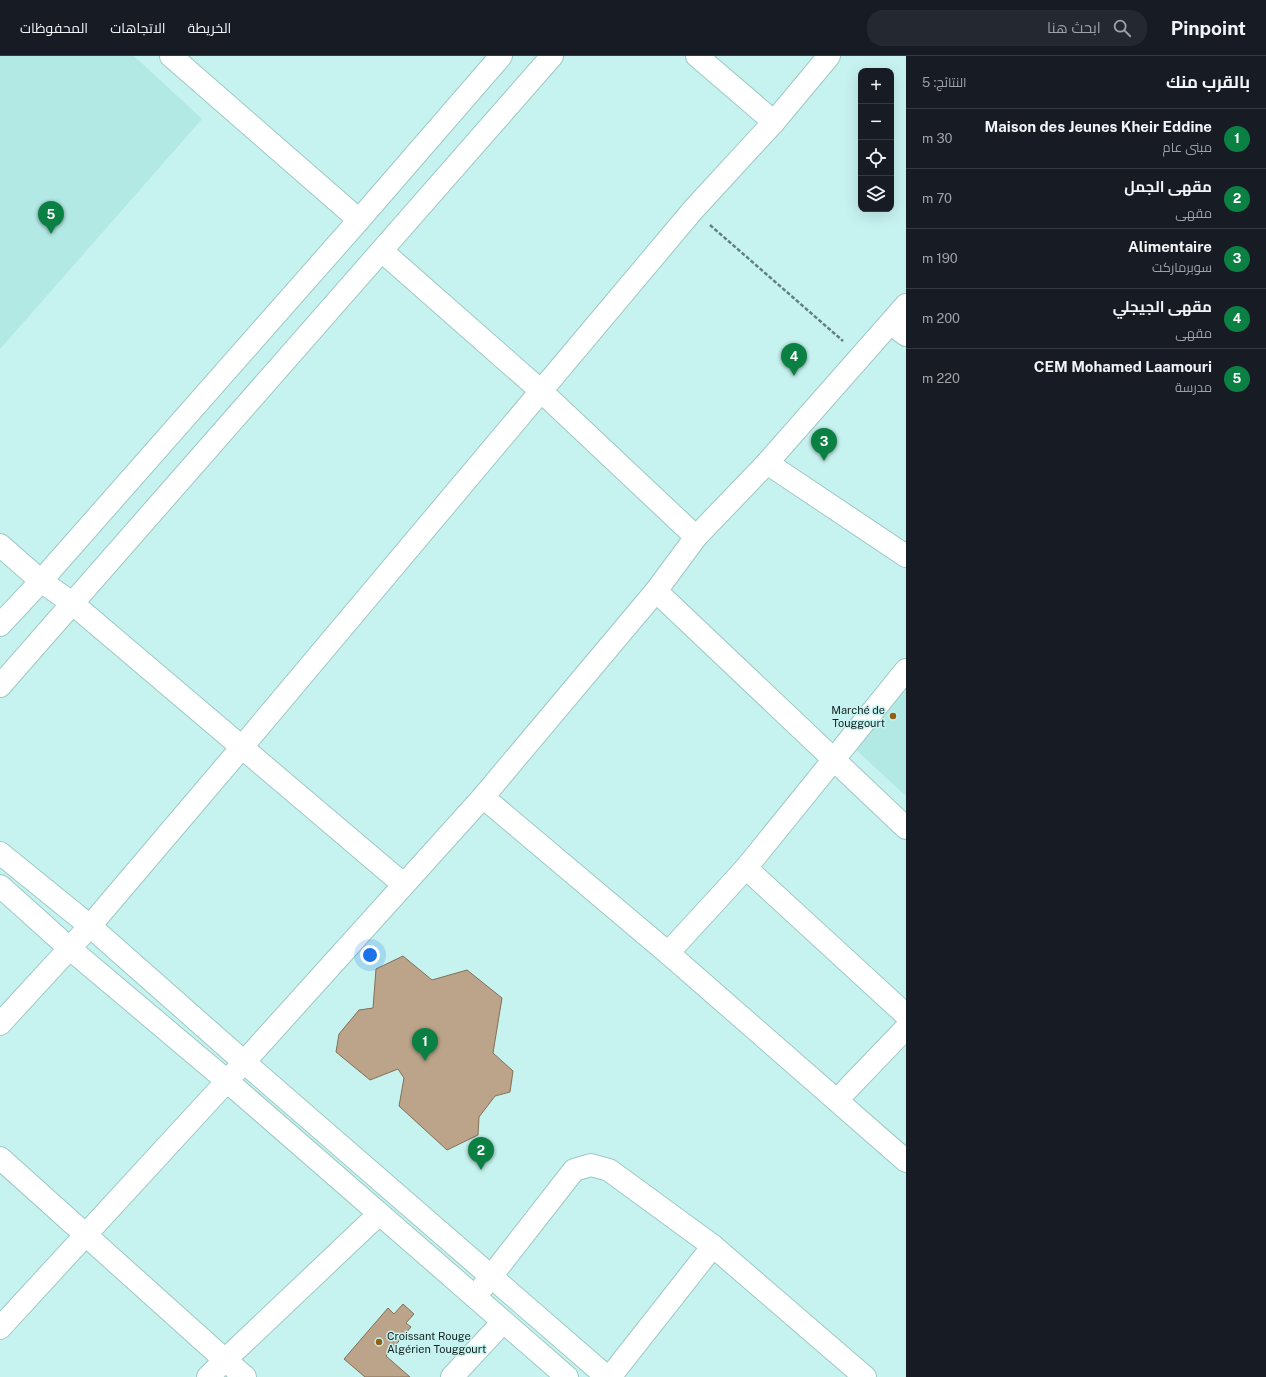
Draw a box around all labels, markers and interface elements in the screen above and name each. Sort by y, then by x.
search box [867,10,1147,46]
icon: search [1111,17,1133,39]
text: Pinpoint [1171,17,1246,39]
text: ابحث هنا [1047,19,1101,36]
text: المحفوظات [20,20,88,36]
text: الاتجاهات [110,20,166,36]
text: الخريطة [188,20,231,36]
map controls [858,68,894,212]
button: + [858,68,894,104]
text: بالقرب منك [1166,72,1250,92]
text: النتائج: 5 [922,75,967,90]
button: − [858,104,894,140]
text: Maison des Jeunes Kheir Eddine [985,118,1212,135]
text: 30 m [922,131,952,146]
text: 1 [1234,131,1240,146]
button: locate [858,140,894,176]
text: مبنى عام [1163,140,1212,155]
button: layers [858,176,894,212]
text: مقهى الجمل [1124,178,1212,195]
text: 70 m [922,191,952,206]
text: 2 [1233,191,1241,206]
pin: 5 [38,201,64,234]
text: مقهى [1175,206,1212,221]
text: Alimentaire [1128,238,1212,255]
text: 190 m [922,251,958,266]
text: 3 [1233,251,1241,266]
text: سوبرماركت [1152,260,1212,275]
text: مقهى الجيجلي [1113,298,1212,315]
text: 200 m [922,311,960,326]
text: 4 [1233,311,1241,326]
text: مقهى [1175,326,1212,341]
pin: 4 [781,343,807,376]
text: CEM Mohamed Laamouri [1034,358,1212,375]
text: 220 m [922,371,960,386]
text: 5 [1233,371,1241,386]
text: مدرسة [1175,380,1212,395]
pin: 3 [811,428,837,461]
place label: Marché de Touggourt [831,704,885,729]
marker: Marché de Touggourt [888,711,898,721]
your location [360,945,380,965]
pin: 1 [412,1028,438,1061]
pin: 2 [468,1137,494,1170]
place label: Croissant Rouge Algérien Touggourt [387,1330,486,1355]
marker: Croissant Rouge Algérien Touggourt [374,1337,384,1347]

